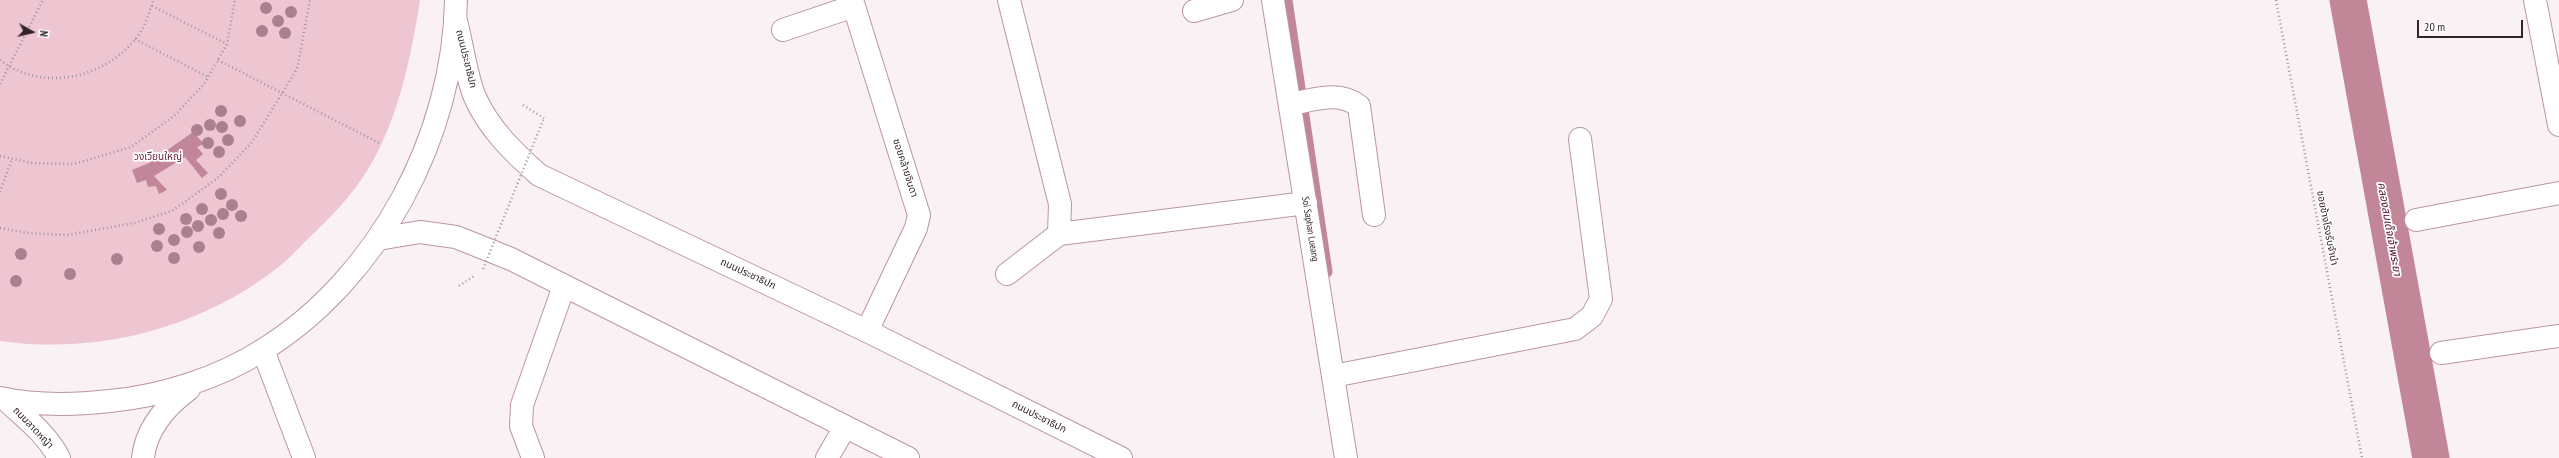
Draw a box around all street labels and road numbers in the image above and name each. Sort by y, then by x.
street label: ถนนประชาธิปก [453,29,479,89]
street label: ซอยคล้ายจินดา [890,137,920,199]
street label: ซอยข้างโรงรับจำนำ [2314,190,2340,266]
street label: Soi Saphan Lueang [1299,196,1321,262]
street label: ถนนประชาธิปก [718,256,778,292]
street label: ถนนประชาธิปก [1010,398,1068,436]
street label: ถนนลาดหญ้า [10,405,56,451]

